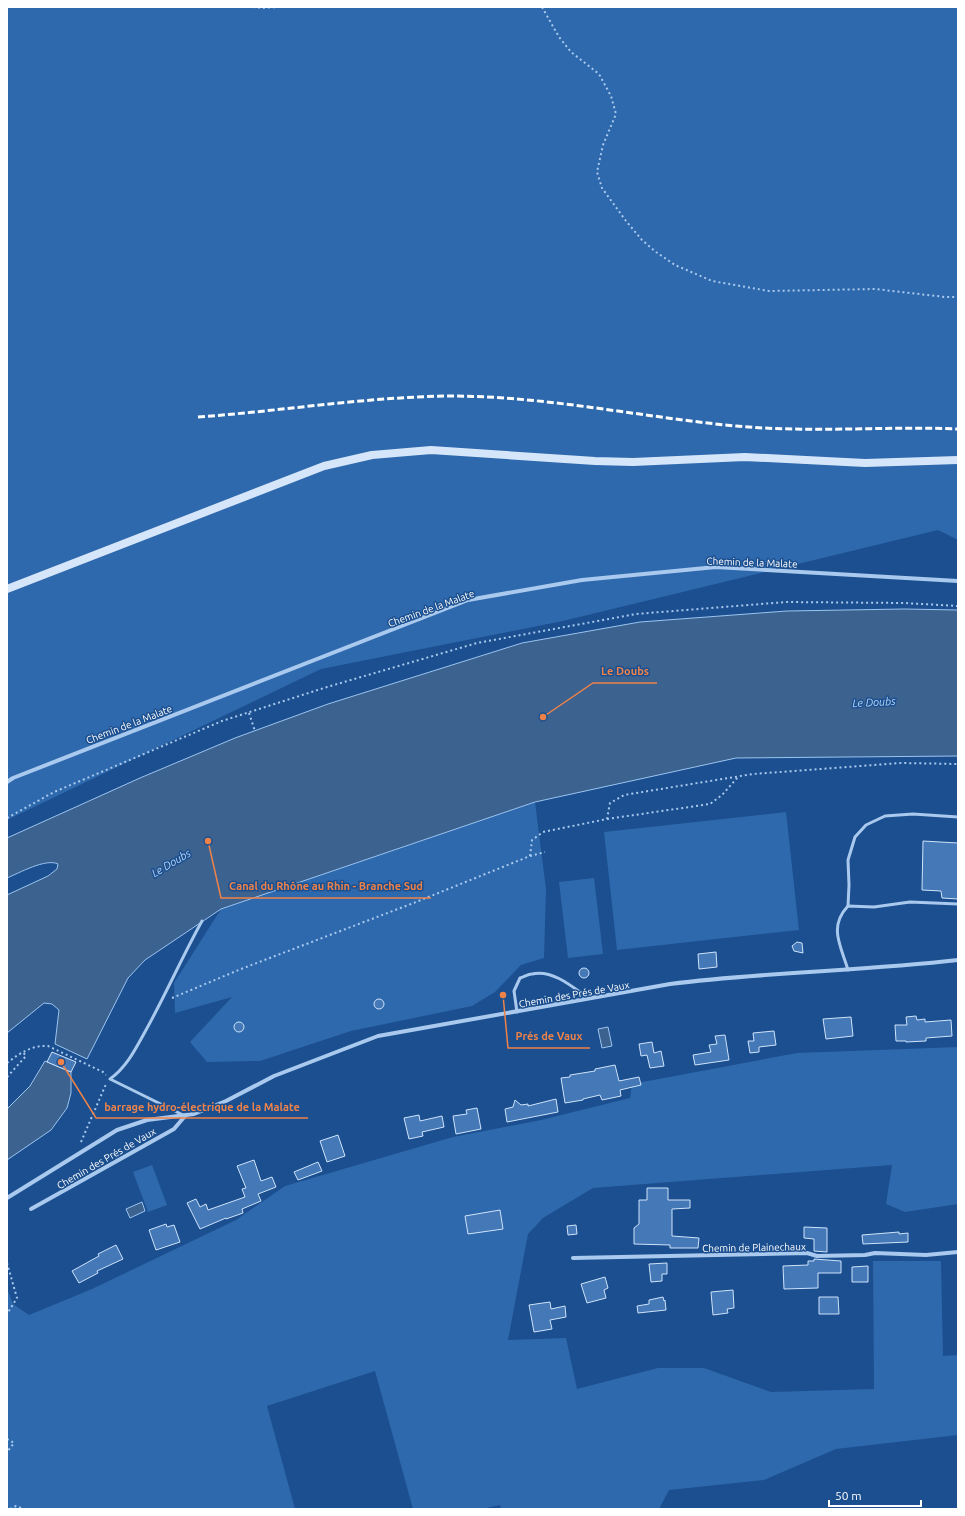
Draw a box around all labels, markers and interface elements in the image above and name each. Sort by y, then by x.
street label: Chemin de la Malate [706,555,798,570]
street label: Chemin de la Malate [386,588,476,629]
callout: Le Doubs [593,660,657,683]
text: Le Doubs [601,665,649,677]
water label: Le Doubs [852,695,896,709]
street label: Chemin de la Malate [85,703,174,746]
water label: Le Doubs [149,847,193,879]
callout: Canal du Rhône au Rhin - Branche Sud [221,875,431,898]
text: Canal du Rhône au Rhin - Branche Sud [229,880,423,892]
street label: Chemin des Prés de Vaux [518,979,630,1010]
callout: Prés de Vaux [508,1025,590,1048]
text: Prés de Vaux [516,1030,582,1042]
callout: barrage hydro-électrique de la Malate [96,1095,308,1118]
text: barrage hydro-électrique de la Malate [104,1101,300,1113]
street label: Chemin des Prés de Vaux [55,1126,158,1191]
street label: Chemin de Plainechaux [702,1241,806,1254]
scale bar [829,1482,921,1508]
text: 50 m [835,1489,862,1502]

